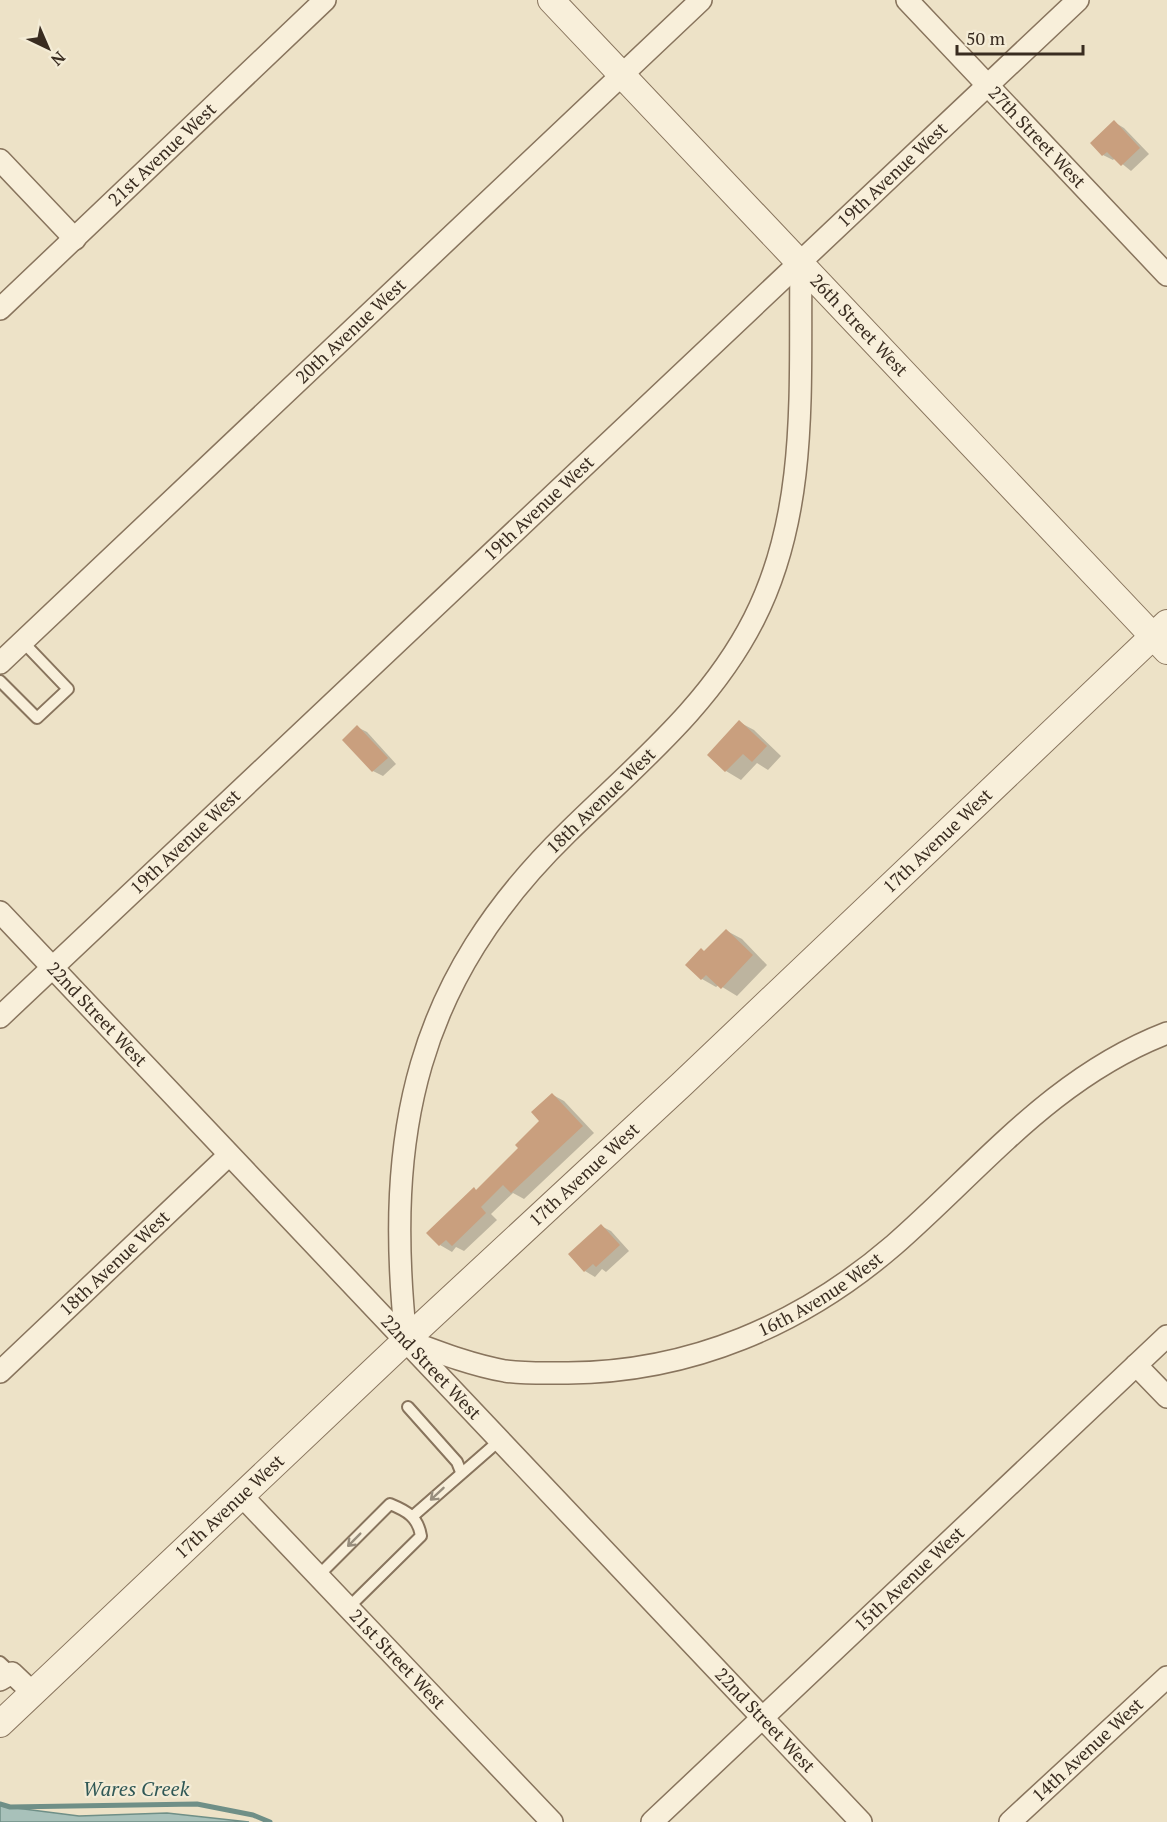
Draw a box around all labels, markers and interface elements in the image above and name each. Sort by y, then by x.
north arrow [18,18,78,78]
scale bar [957,18,1083,56]
text: 50 m [966,26,1006,50]
text: N [46,47,70,71]
street label: 27th Street West [984,81,1092,193]
street label: 21st Avenue West [103,97,221,211]
street label: 19th Avenue West [832,116,952,232]
street label: 26th Street West [805,268,914,381]
street label: 20th Avenue West [290,272,411,388]
street label: 19th Avenue West [478,450,599,566]
street label: 18th Avenue West [541,742,660,859]
street label: 17th Avenue West [877,782,997,898]
street label: 19th Avenue West [125,783,245,899]
street label: 22nd Street West [42,956,153,1072]
street label: 17th Avenue West [523,1117,644,1231]
street label: 18th Avenue West [54,1204,174,1321]
street label: 16th Avenue West [754,1246,887,1342]
street label: 22nd Street West [376,1309,487,1425]
street label: 17th Avenue West [169,1448,289,1564]
one-way arrow [430,1487,445,1501]
street label: 15th Avenue West [849,1520,969,1636]
one-way arrow [347,1533,362,1548]
street label: 21st Street West [345,1603,452,1714]
street label: 22nd Street West [710,1662,821,1778]
street label: 14th Avenue West [1026,1692,1148,1807]
water label: Wares Creek [83,1775,190,1802]

